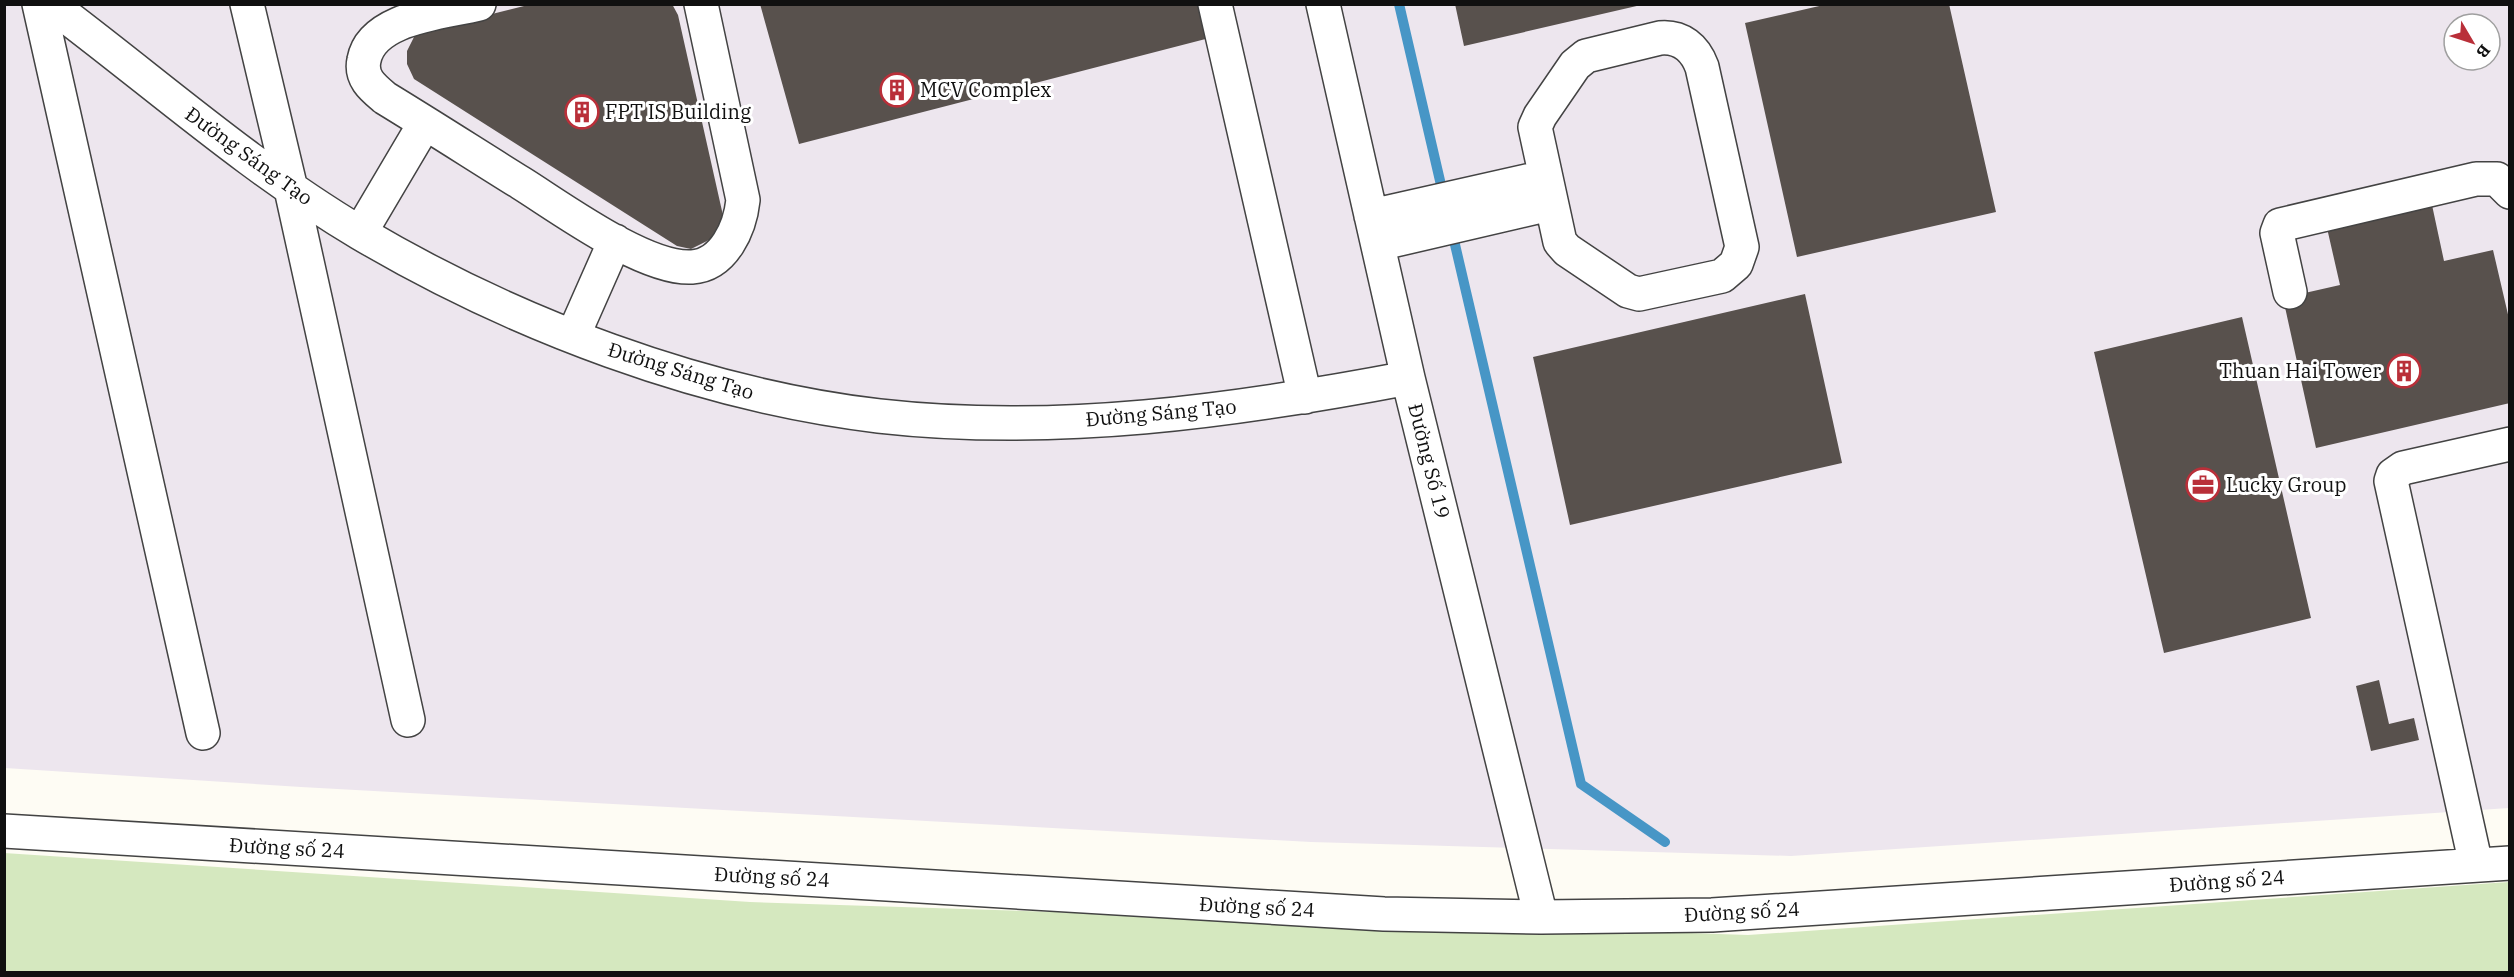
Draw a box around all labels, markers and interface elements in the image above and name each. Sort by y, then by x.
north arrow [2442,12,2502,72]
text: B [2472,41,2495,62]
building icon: MCV Complex [879,72,915,108]
place label: MCV Complex [920,76,1051,103]
building icon: FPT IS Building [564,94,600,130]
place label: FPT IS Building [605,98,751,125]
street label: Đường Sáng Tạo [180,100,319,211]
street label: Đường Sáng Tạo [605,335,758,406]
building icon: Thuan Hai Tower [2386,353,2422,389]
place label: Thuan Hai Tower [2219,357,2381,384]
street label: Đường Sáng Tạo [1084,392,1238,433]
street label: Đường Số 19 [1402,400,1457,521]
office icon: Lucky Group [2185,467,2221,503]
place label: Lucky Group [2226,471,2347,498]
street label: Đường số 24 [229,831,346,864]
street label: Đường số 24 [714,860,831,893]
street label: Đường số 24 [2168,863,2286,898]
street label: Đường số 24 [1199,890,1316,923]
street label: Đường số 24 [1683,895,1800,928]

